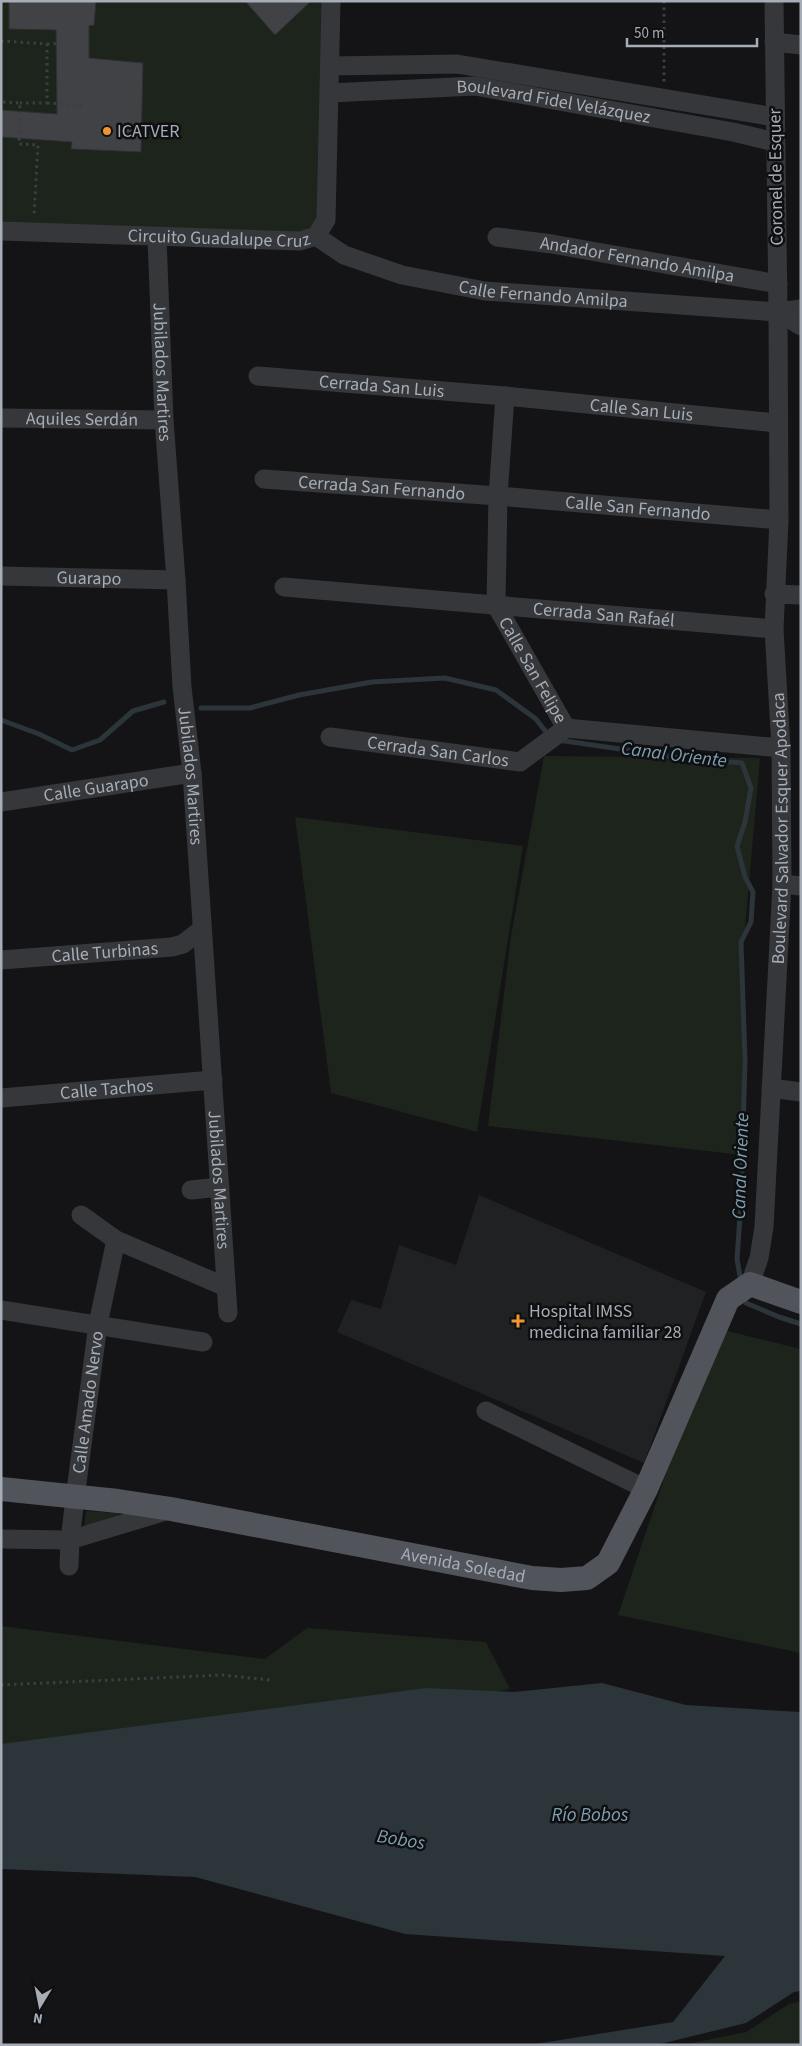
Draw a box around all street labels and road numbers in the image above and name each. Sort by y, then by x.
street label: Boulevard Fidel Velázquez [456,73,653,130]
street label: Coronel de Esquer [762,107,790,246]
street label: Circuito Guadalupe Cruz [127,223,314,254]
street label: Andador Fernando Amilpa [539,230,736,289]
street label: Calle Fernando Amilpa [457,274,629,314]
street label: Jubilados Martires [147,302,178,442]
street label: Cerrada San Luis [318,368,445,404]
street label: Calle San Luis [589,392,694,427]
street label: Aquiles Serdán [26,406,138,432]
street label: Cerrada San Fernando [297,469,466,506]
street label: Calle San Fernando [564,489,712,527]
street label: Guarapo [56,565,122,591]
street label: Cerrada San Rafaél [532,596,676,633]
street label: Calle San Felipe [493,612,573,728]
street label: Boulevard Salvador Esquer Apodaca [765,692,794,965]
street label: Jubilados Martires [172,705,209,846]
street label: Cerrada San Carlos [366,730,510,773]
street label: Calle Guarapo [42,767,150,808]
street label: Calle Turbinas [50,936,159,969]
street label: Calle Tachos [59,1073,154,1105]
street label: Jubilados Martires [202,1110,236,1250]
street label: Calle Amado Nervo [66,1329,109,1475]
street label: Avenida Soledad [399,1541,528,1589]

